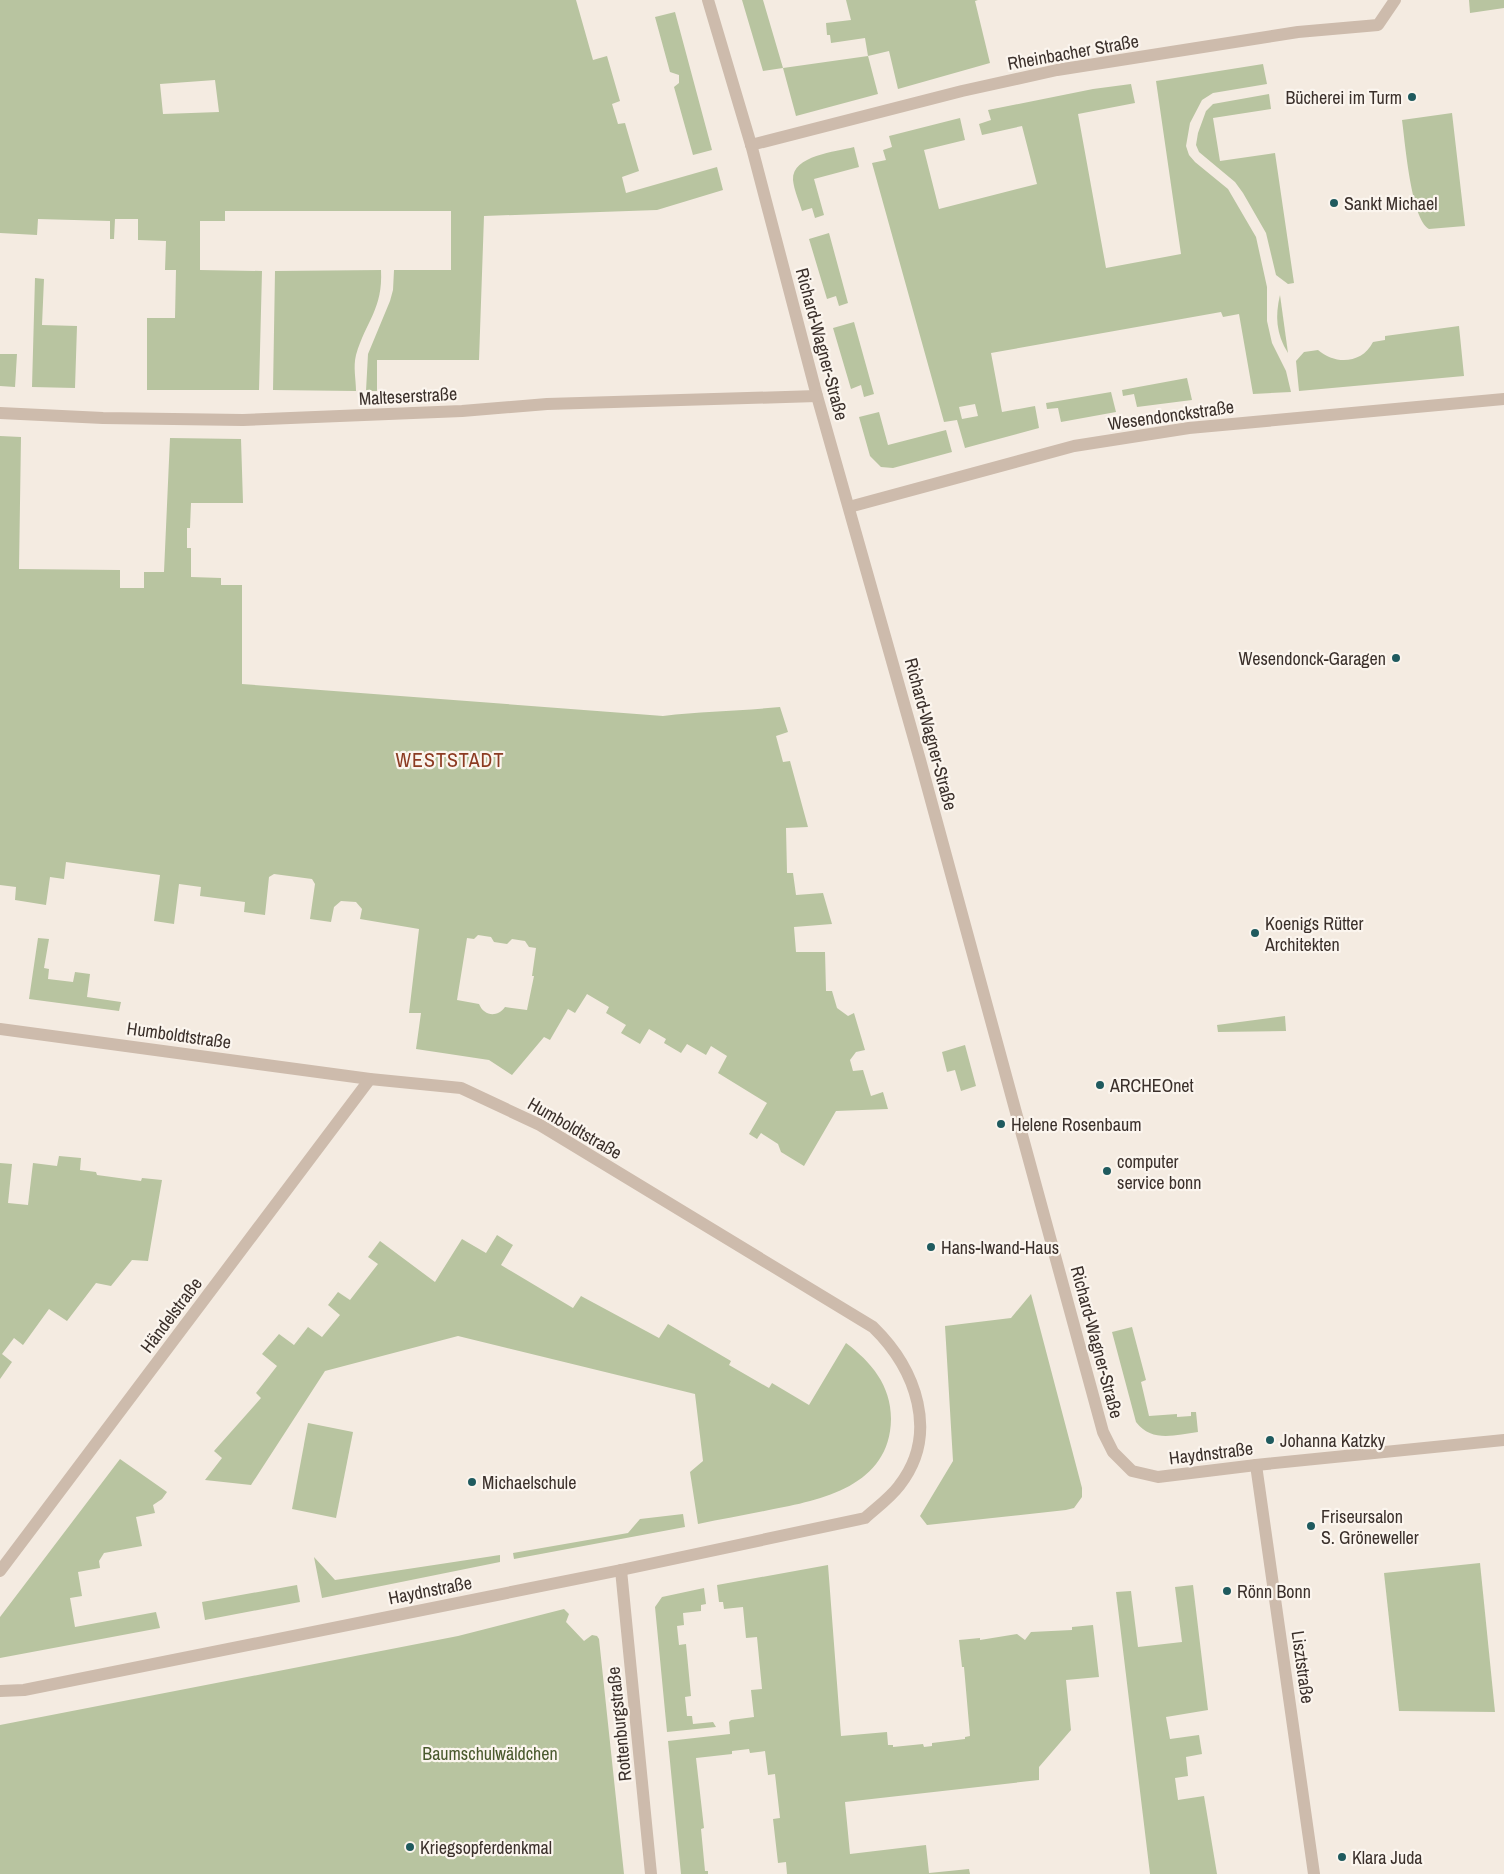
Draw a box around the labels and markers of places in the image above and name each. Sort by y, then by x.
place label: Bücherei im Turm [1285,85,1402,110]
marker: Bücherei im Turm [1406,91,1418,103]
place label: Sankt Michael [1344,191,1438,216]
marker: Sankt Michael [1328,197,1340,209]
place label: Wesendonck-Garagen [1239,646,1386,671]
marker: Wesendonck-Garagen [1390,652,1402,664]
place label: Koenigs Rütter Architekten [1264,911,1364,957]
marker: Koenigs Rütter Architekten [1249,927,1261,939]
place label: ARCHEOnet [1109,1073,1194,1098]
marker: ARCHEOnet [1094,1079,1106,1091]
place label: Helene Rosenbaum [1011,1112,1141,1137]
marker: Helene Rosenbaum [995,1118,1007,1130]
place label: computer service bonn [1117,1149,1202,1195]
marker: computer service bonn [1101,1165,1113,1177]
place label: Hans-Iwand-Haus [941,1235,1059,1260]
marker: Hans-Iwand-Haus [925,1241,937,1253]
place label: Johanna Katzky [1280,1428,1386,1453]
marker: Johanna Katzky [1264,1434,1276,1446]
place label: Michaelschule [482,1470,576,1495]
marker: Michaelschule [466,1476,478,1488]
place label: Friseursalon S. Gröneweller [1321,1504,1419,1550]
marker: Friseursalon S. Gröneweller [1305,1520,1317,1532]
place label: Rönn Bonn [1237,1579,1311,1604]
marker: Rönn Bonn [1221,1585,1233,1597]
place label: Kriegsopferdenkmal [420,1835,552,1860]
marker: Kriegsopferdenkmal [404,1841,416,1853]
place label: Klara Juda [1352,1845,1423,1870]
marker: Klara Juda [1336,1851,1348,1863]

